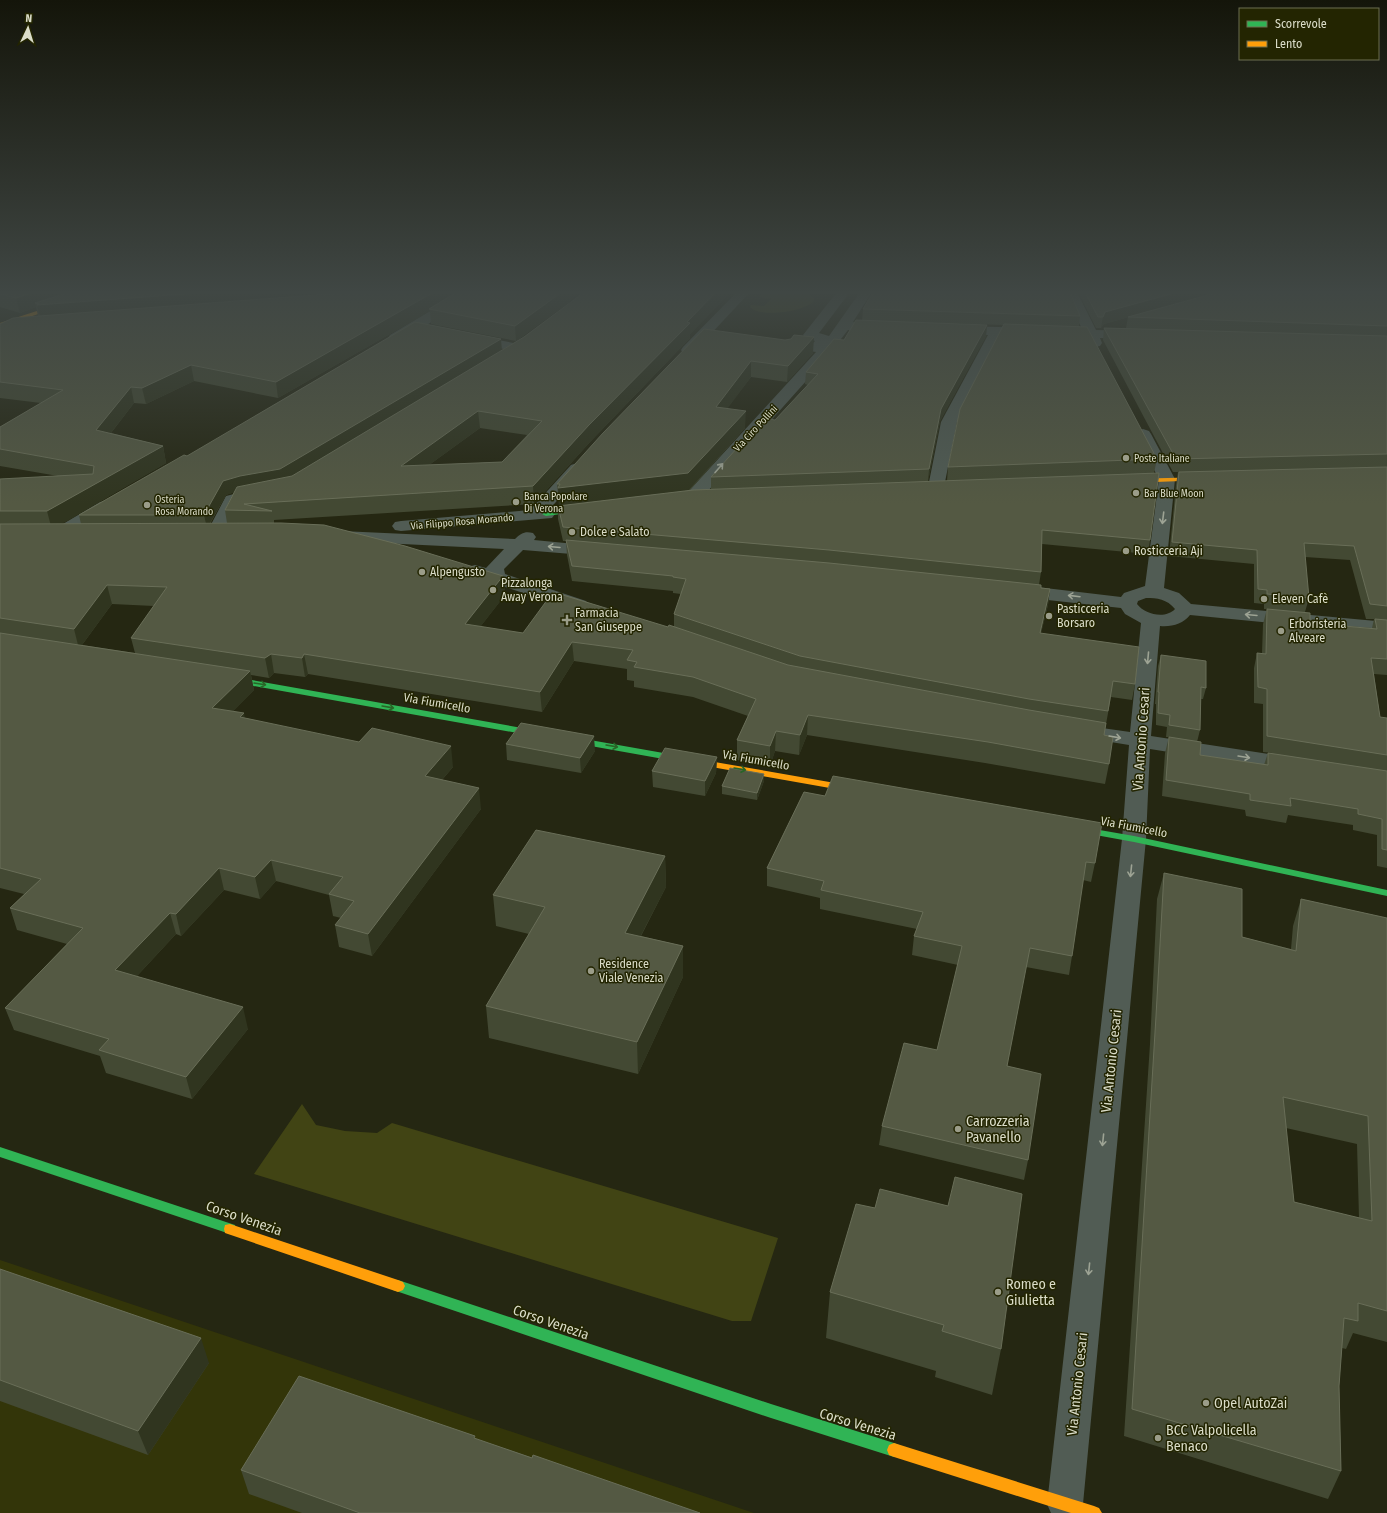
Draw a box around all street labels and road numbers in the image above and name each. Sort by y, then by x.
street label: Via Ciro Pollini [731,403,780,454]
street label: Via Filippo Rosa Morando [410,512,514,532]
street label: Via Antonio Cesari [1129,687,1154,791]
street label: Via Fiumicello [402,690,472,716]
street label: Via Fiumicello [721,747,791,773]
street label: Via Fiumicello [1099,814,1169,840]
street label: Via Antonio Cesari [1098,1009,1125,1114]
street label: Corso Venezia [204,1198,284,1239]
street label: Corso Venezia [511,1302,591,1343]
street label: Via Antonio Cesari [1064,1332,1091,1437]
street label: Corso Venezia [817,1405,898,1444]

